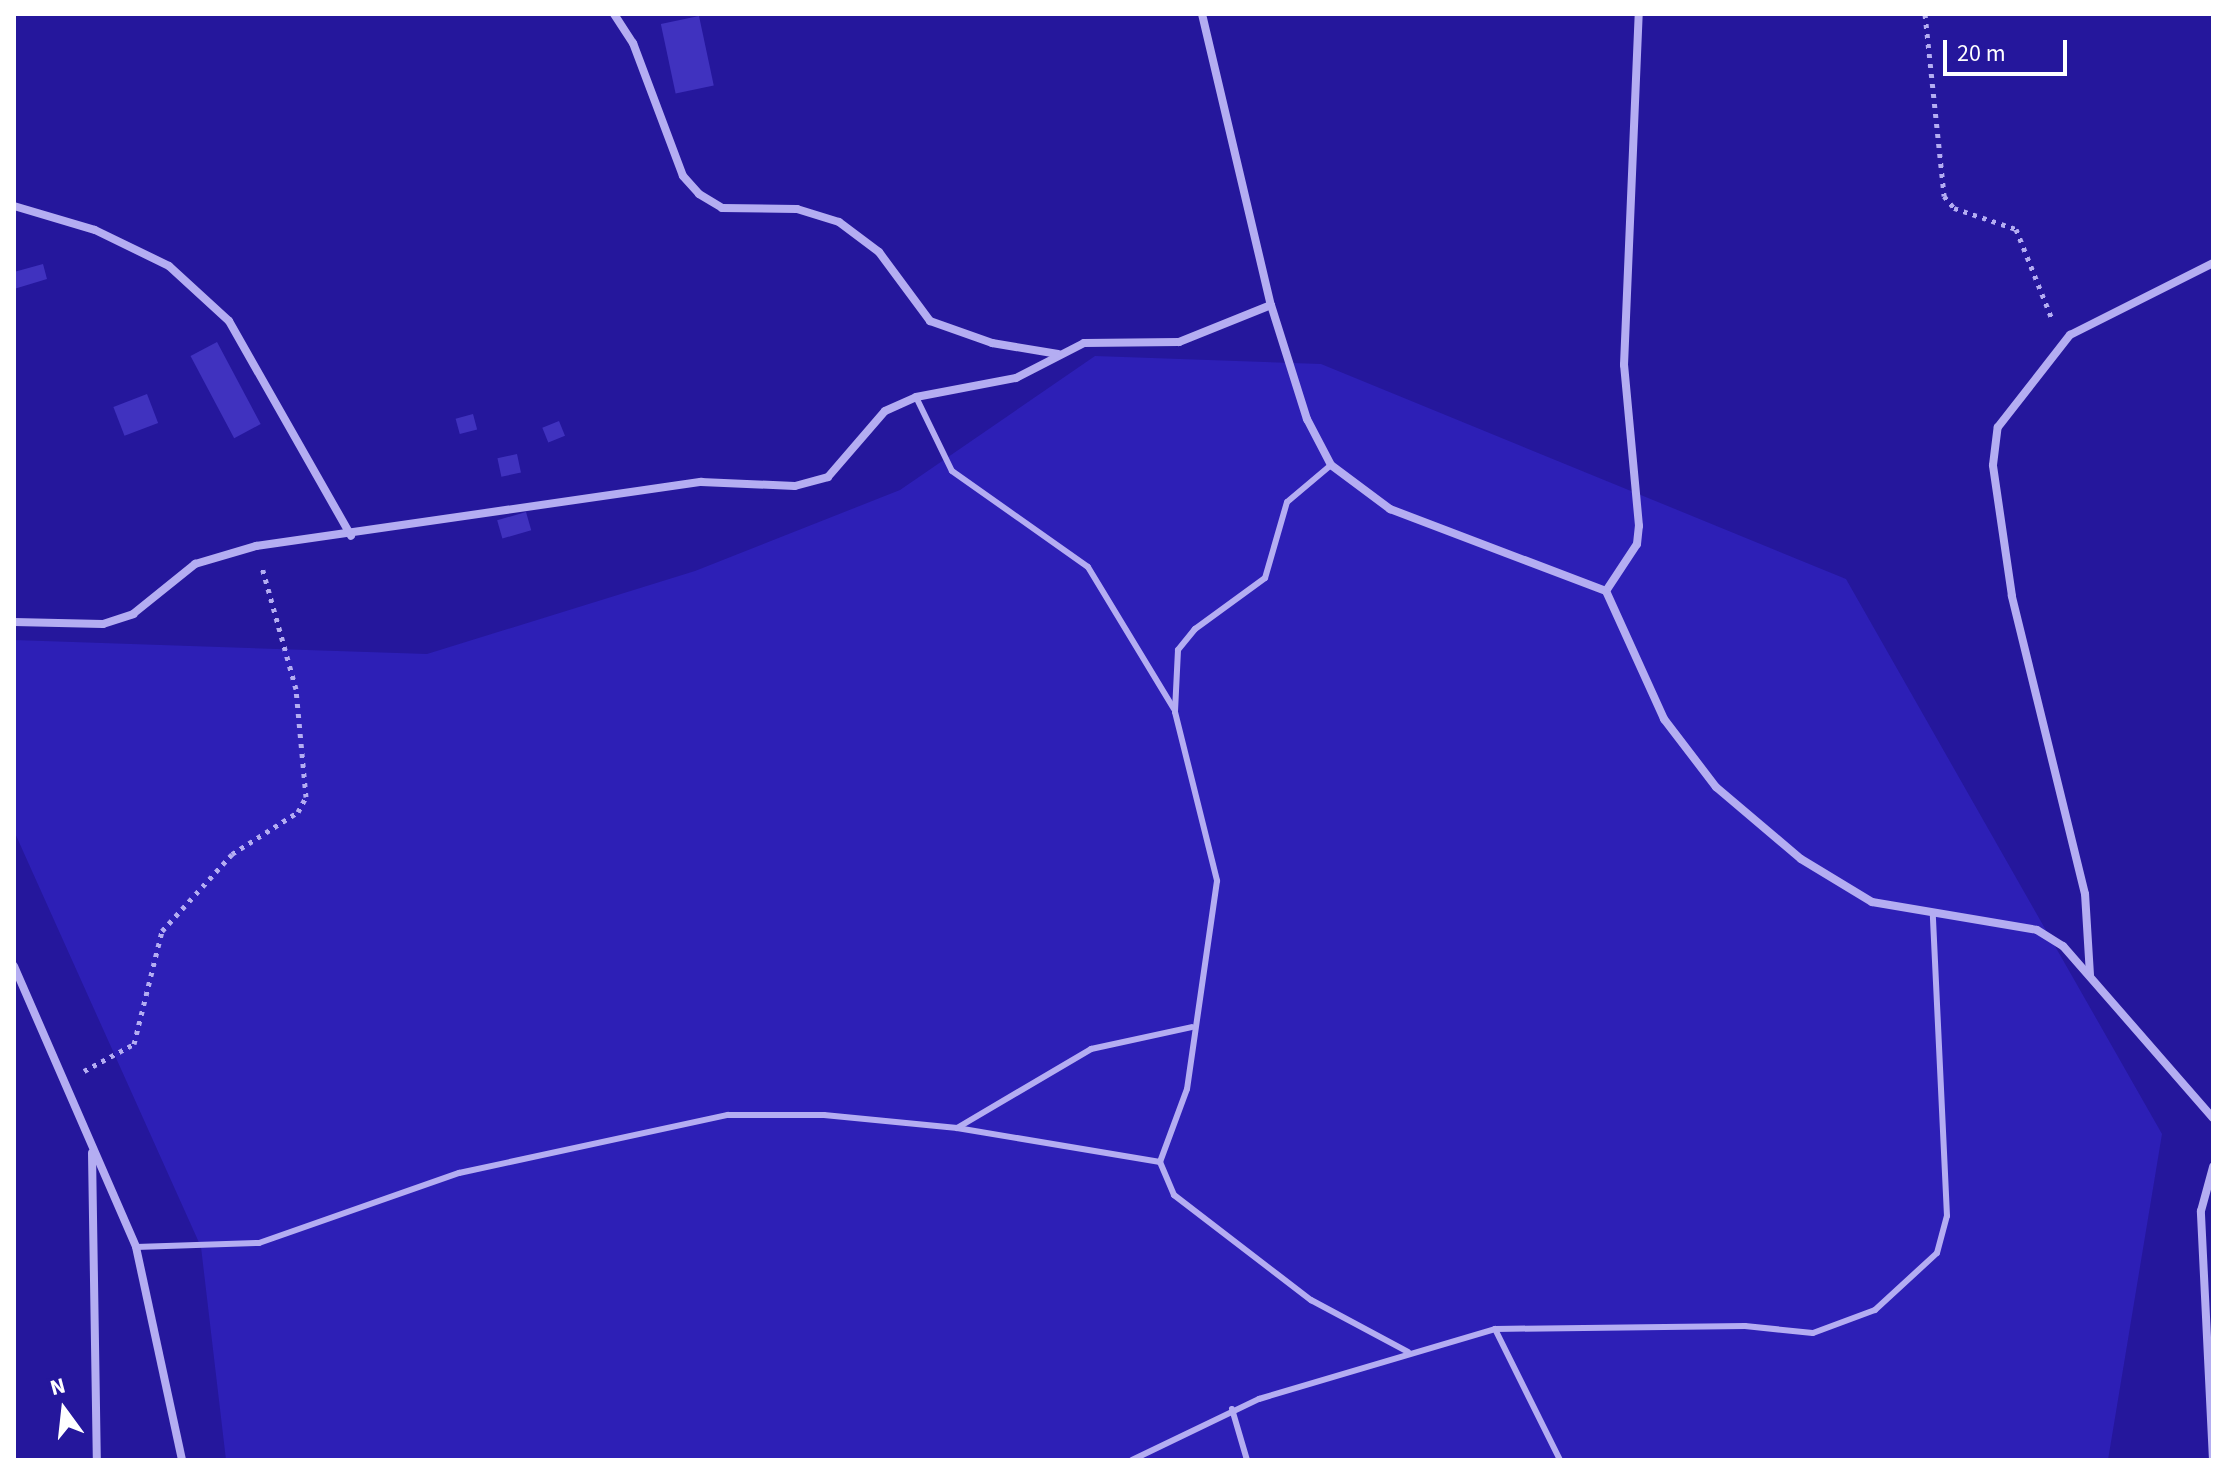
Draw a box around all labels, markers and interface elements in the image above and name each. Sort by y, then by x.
scale bar [1947,24,2071,74]
text: 20 m [1957,36,2006,71]
text: N [47,1369,69,1404]
north arrow [24,1370,104,1450]

